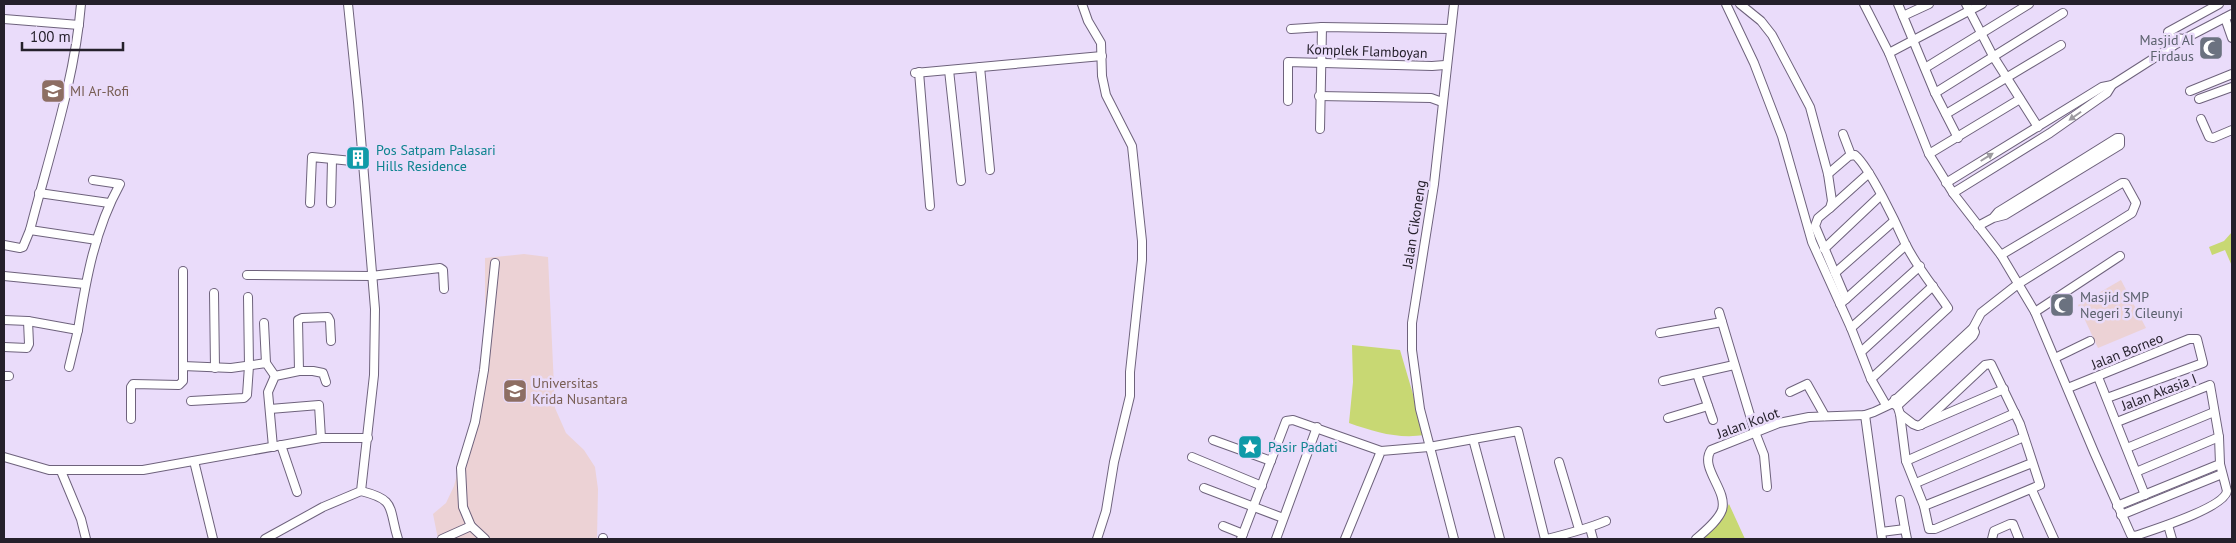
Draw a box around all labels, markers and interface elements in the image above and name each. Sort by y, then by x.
scale bar [22,20,124,52]
text: 100 m [30,27,71,46]
place label: Masjid Al Firdaus [2139,31,2194,65]
mosque icon: Masjid Al Firdaus [2198,35,2224,61]
street label: Komplek Flamboyan [1306,40,1428,62]
school or university icon: MI Ar-Rofi [40,78,66,104]
place label: MI Ar-Rofi [70,82,129,100]
one-way arrow [2068,111,2082,121]
place label: Pos Satpam Palasari Hills Residence [376,141,496,175]
building icon: Pos Satpam Palasari Hills Residence [345,145,371,171]
one-way arrow [1981,153,1994,162]
street label: Jalan Cikoneng [1398,179,1430,270]
place label: Masjid SMP Negeri 3 Cileunyi [2080,288,2183,322]
mosque icon: Masjid SMP Negeri 3 Cileunyi [2049,292,2075,318]
street label: Jalan Borneo [2087,328,2166,374]
street label: Jalan Akasia I [2118,369,2199,415]
place label: Universitas Krida Nusantara [532,374,628,408]
school or university icon: Universitas Krida Nusantara [502,378,528,404]
street label: Jalan Kolot [1713,403,1782,443]
place icon: Pasir Padati [1237,434,1263,460]
place label: Pasir Padati [1268,438,1338,456]

